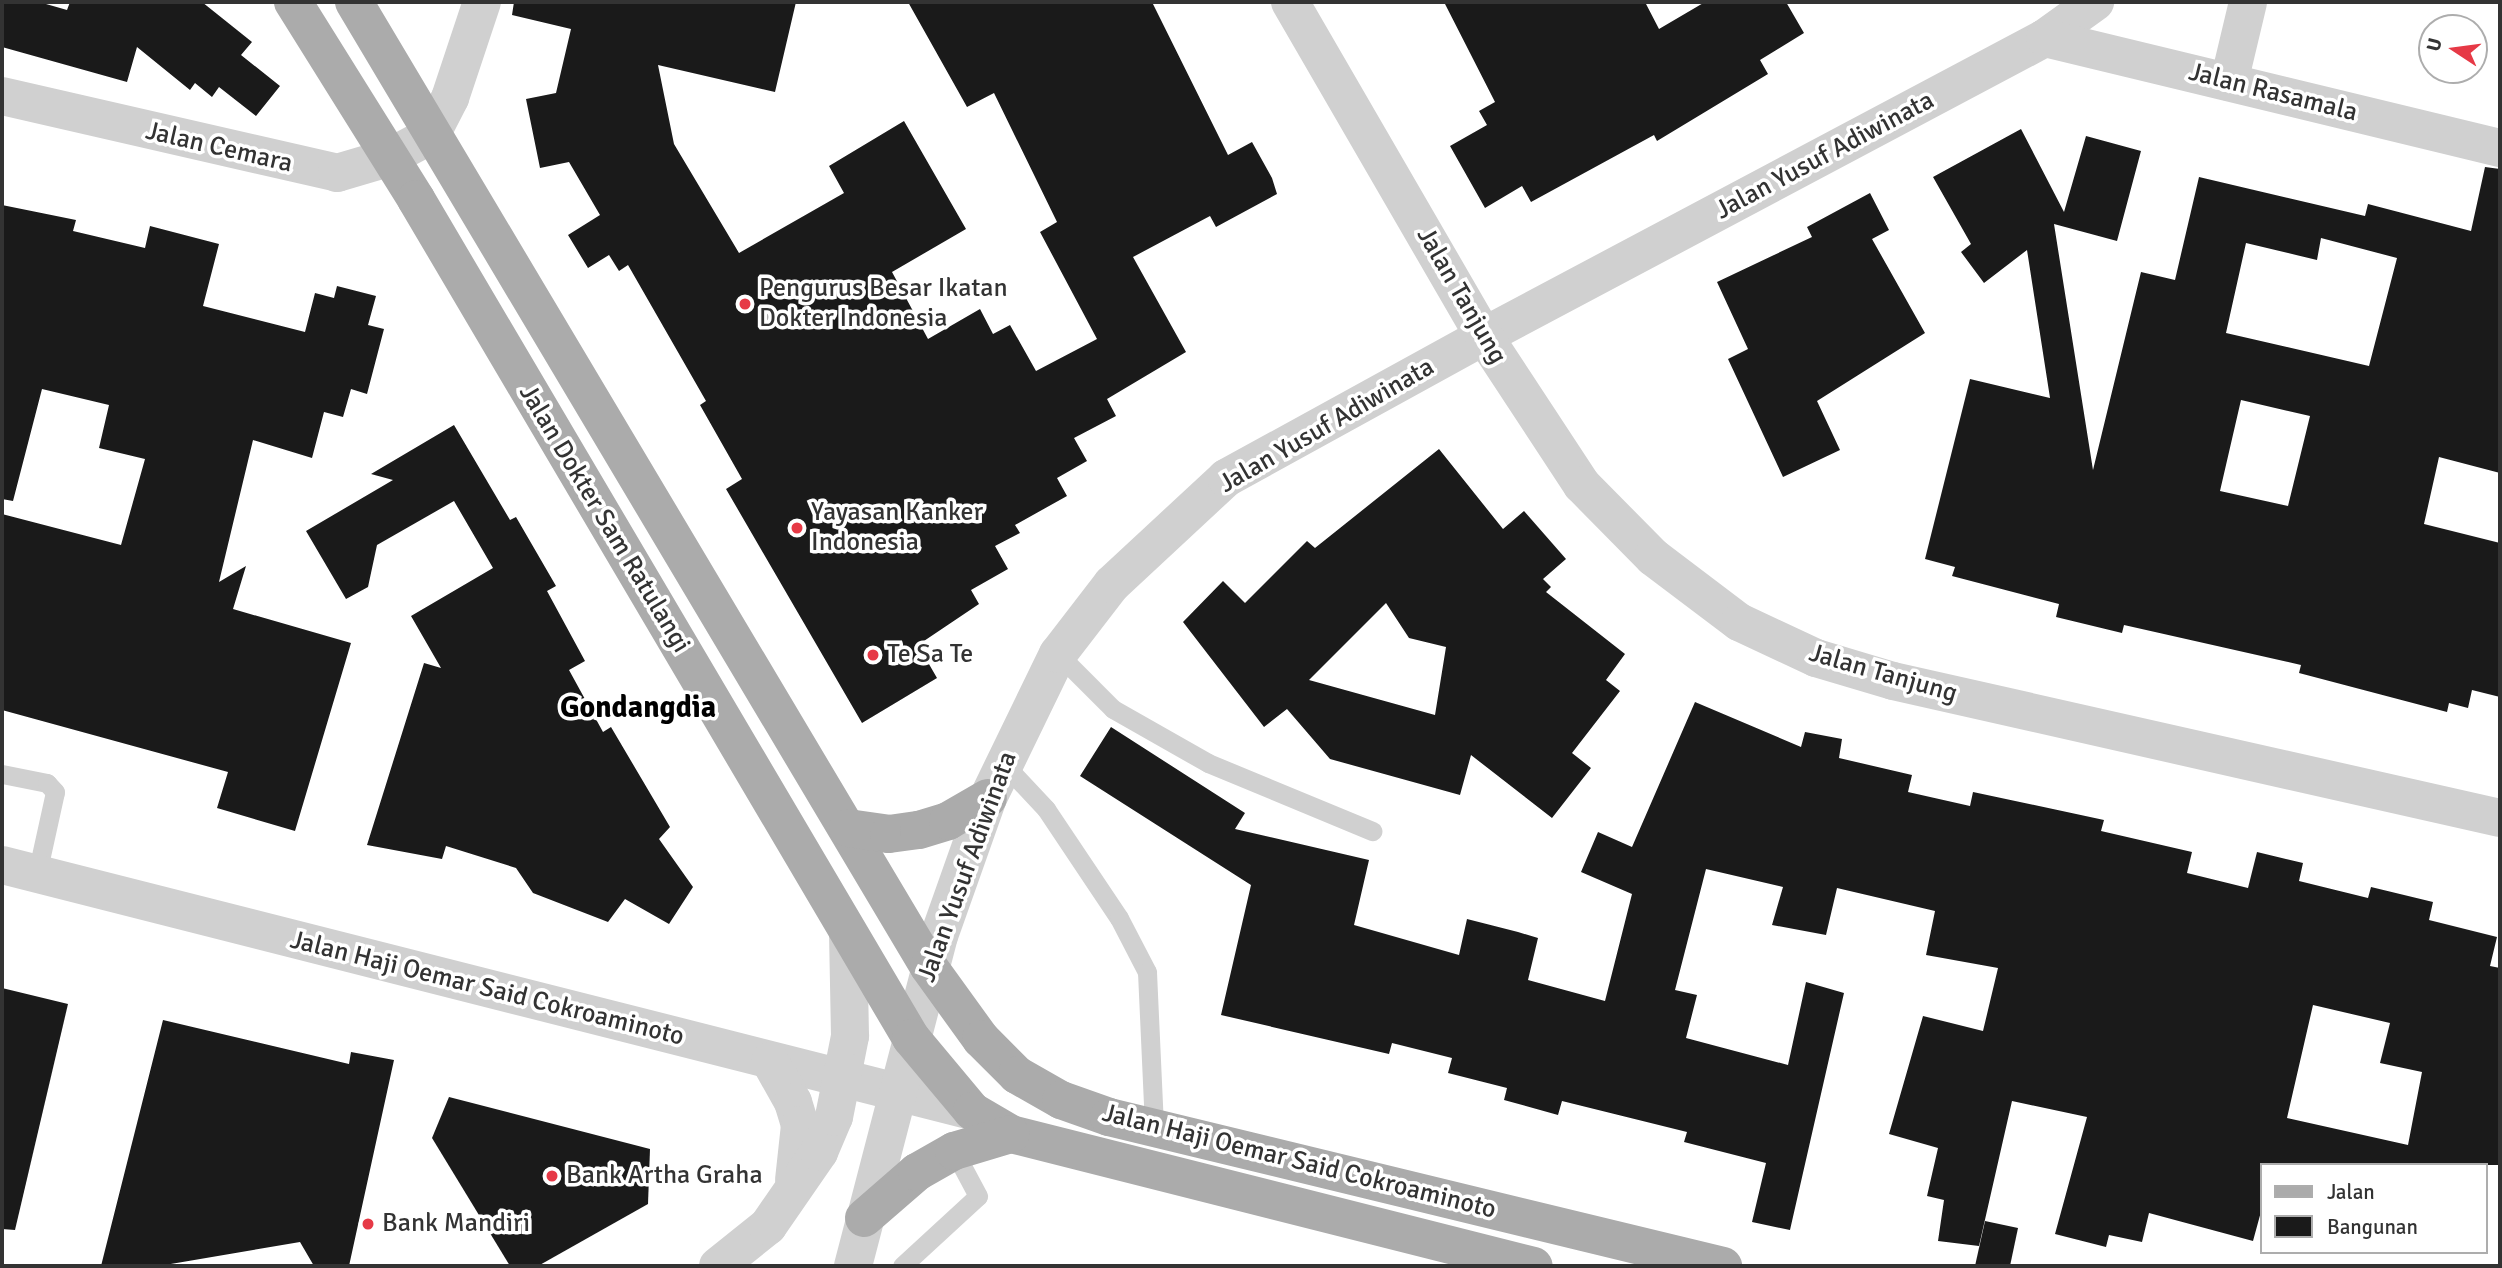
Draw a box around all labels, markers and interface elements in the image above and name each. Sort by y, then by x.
north arrow [2418,14,2488,84]
text: U [2421,36,2448,54]
street label: Jalan Rasamala [2185,57,2361,129]
street label: Jalan Yusuf Adiwinata [1710,85,1940,227]
street label: Jalan Cemara [142,116,296,180]
street label: Jalan Tanjung [1409,222,1513,370]
place label: Pengurus Besar Ikatan Dokter Indonesia [759,273,1008,334]
marker: Pengurus Besar Ikatan Dokter Indonesia [737,296,753,312]
street label: Jalan Yusuf Adiwinata [1214,352,1440,500]
street label: Jalan Dokter Sam Ratulangi [512,379,696,659]
place label: Yayasan Kanker Indonesia [811,497,983,558]
marker: Yayasan Kanker Indonesia [789,520,805,536]
street label: Jalan Tanjung [1805,638,1961,710]
place label: Te Sa Te [887,639,973,671]
marker: Te Sa Te [865,647,881,663]
district label: Gondangdia [560,690,716,726]
street label: Jalan Yusuf Adiwinata [912,748,1024,986]
street label: Jalan Haji Oemar Said Cokroaminoto [287,925,687,1053]
street label: Jalan Haji Oemar Said Cokroaminoto [1099,1098,1499,1226]
place label: Bank Artha Graha [566,1160,763,1192]
legend [2260,1163,2488,1254]
marker: Bank Artha Graha [544,1168,560,1184]
text: Jalan [2327,1179,2375,1205]
place label: Bank Mandiri [382,1208,530,1240]
text: Bangunan [2327,1214,2418,1240]
marker: Bank Mandiri [360,1216,376,1232]

